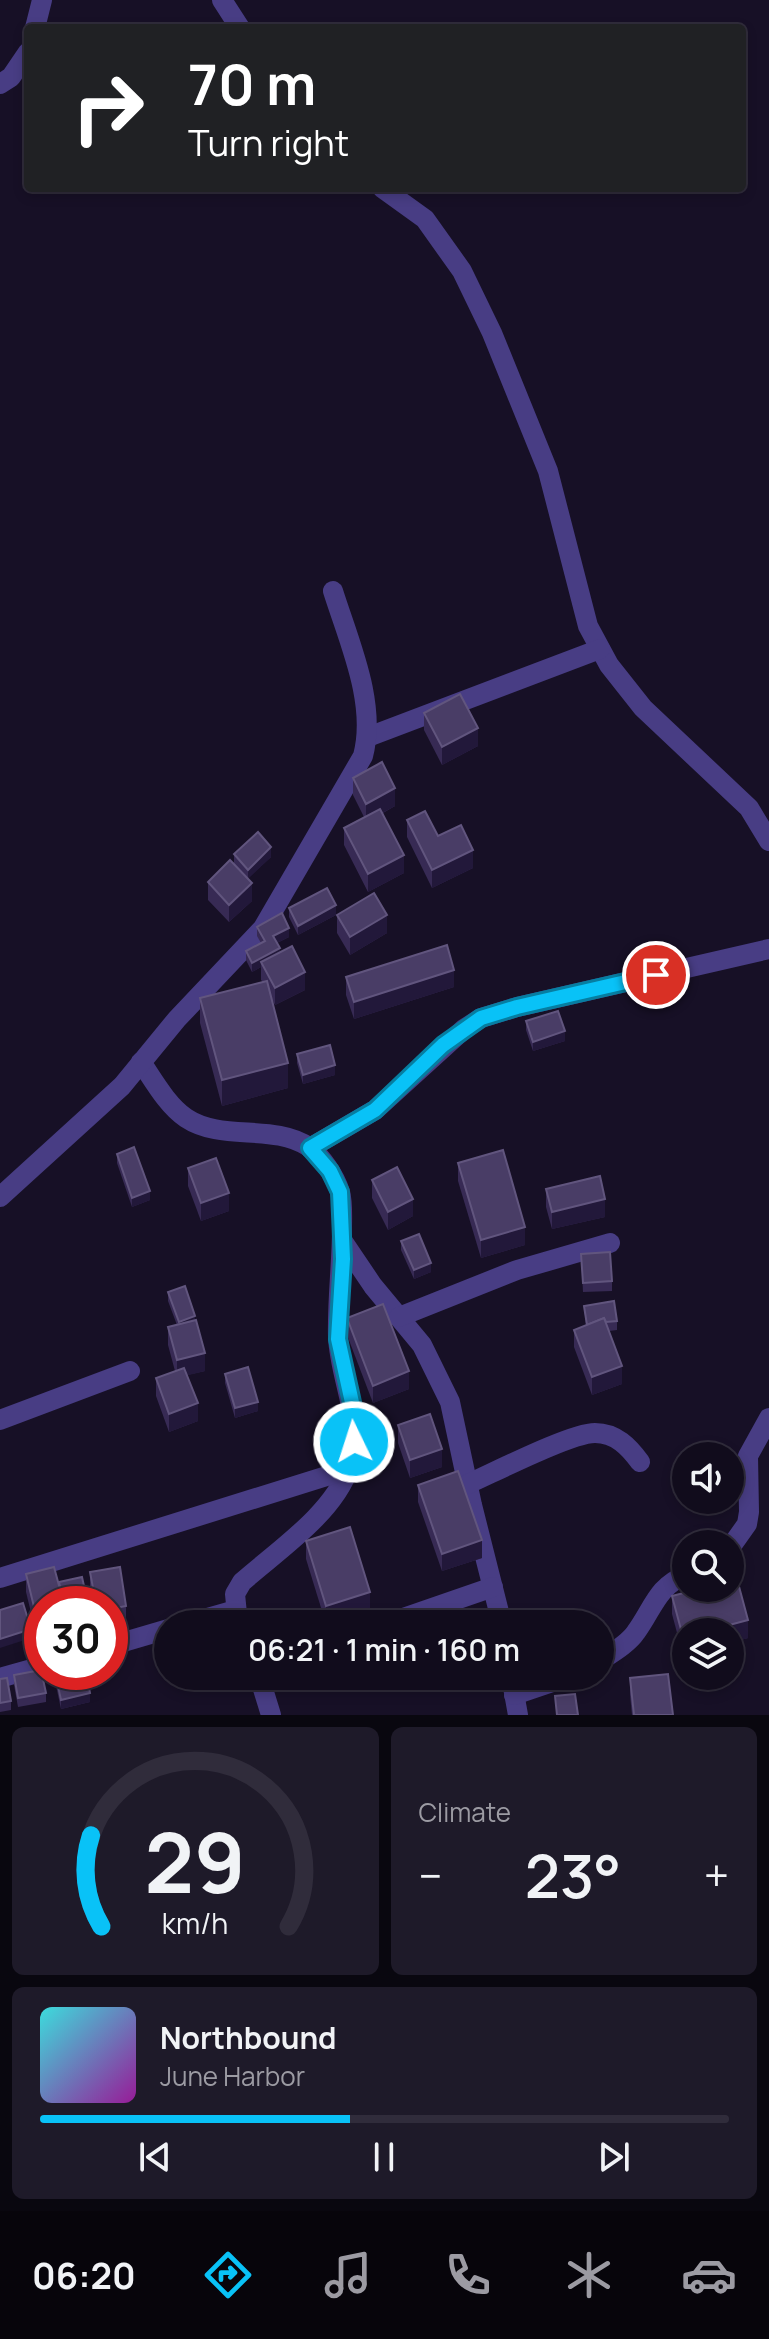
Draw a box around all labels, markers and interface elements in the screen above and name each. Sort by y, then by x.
text: 70 m [188,45,316,122]
icon: right [56,56,160,160]
text: Turn right [188,118,349,167]
pin [622,941,690,1009]
icon: arrive [634,953,678,997]
position arrow [312,1400,396,1484]
map controls [672,1442,744,1690]
button: sound [672,1442,744,1514]
button: search [672,1530,744,1602]
speed limit sign: 30 [24,1586,128,1690]
button: layers [672,1618,744,1690]
text: 06:21 · 1 min · 160 m [248,1629,520,1670]
text: Climate [419,1794,511,1830]
text: 29 [145,1804,246,1918]
text: 23° [525,1834,621,1916]
text: − [419,1845,442,1905]
text: + [704,1845,729,1905]
text: km/h [162,1904,228,1943]
text: Northbound [160,2017,337,2058]
text: June Harbor [160,2058,305,2094]
icon: previous [133,2135,177,2179]
icon: pause [362,2135,406,2179]
icon: next [592,2135,636,2179]
icon: directions [200,2247,256,2303]
icon: music [320,2247,376,2303]
icon: phone [440,2247,496,2303]
icon: climate [561,2247,617,2303]
icon: car [681,2247,737,2303]
text: 06:20 [32,2251,136,2300]

